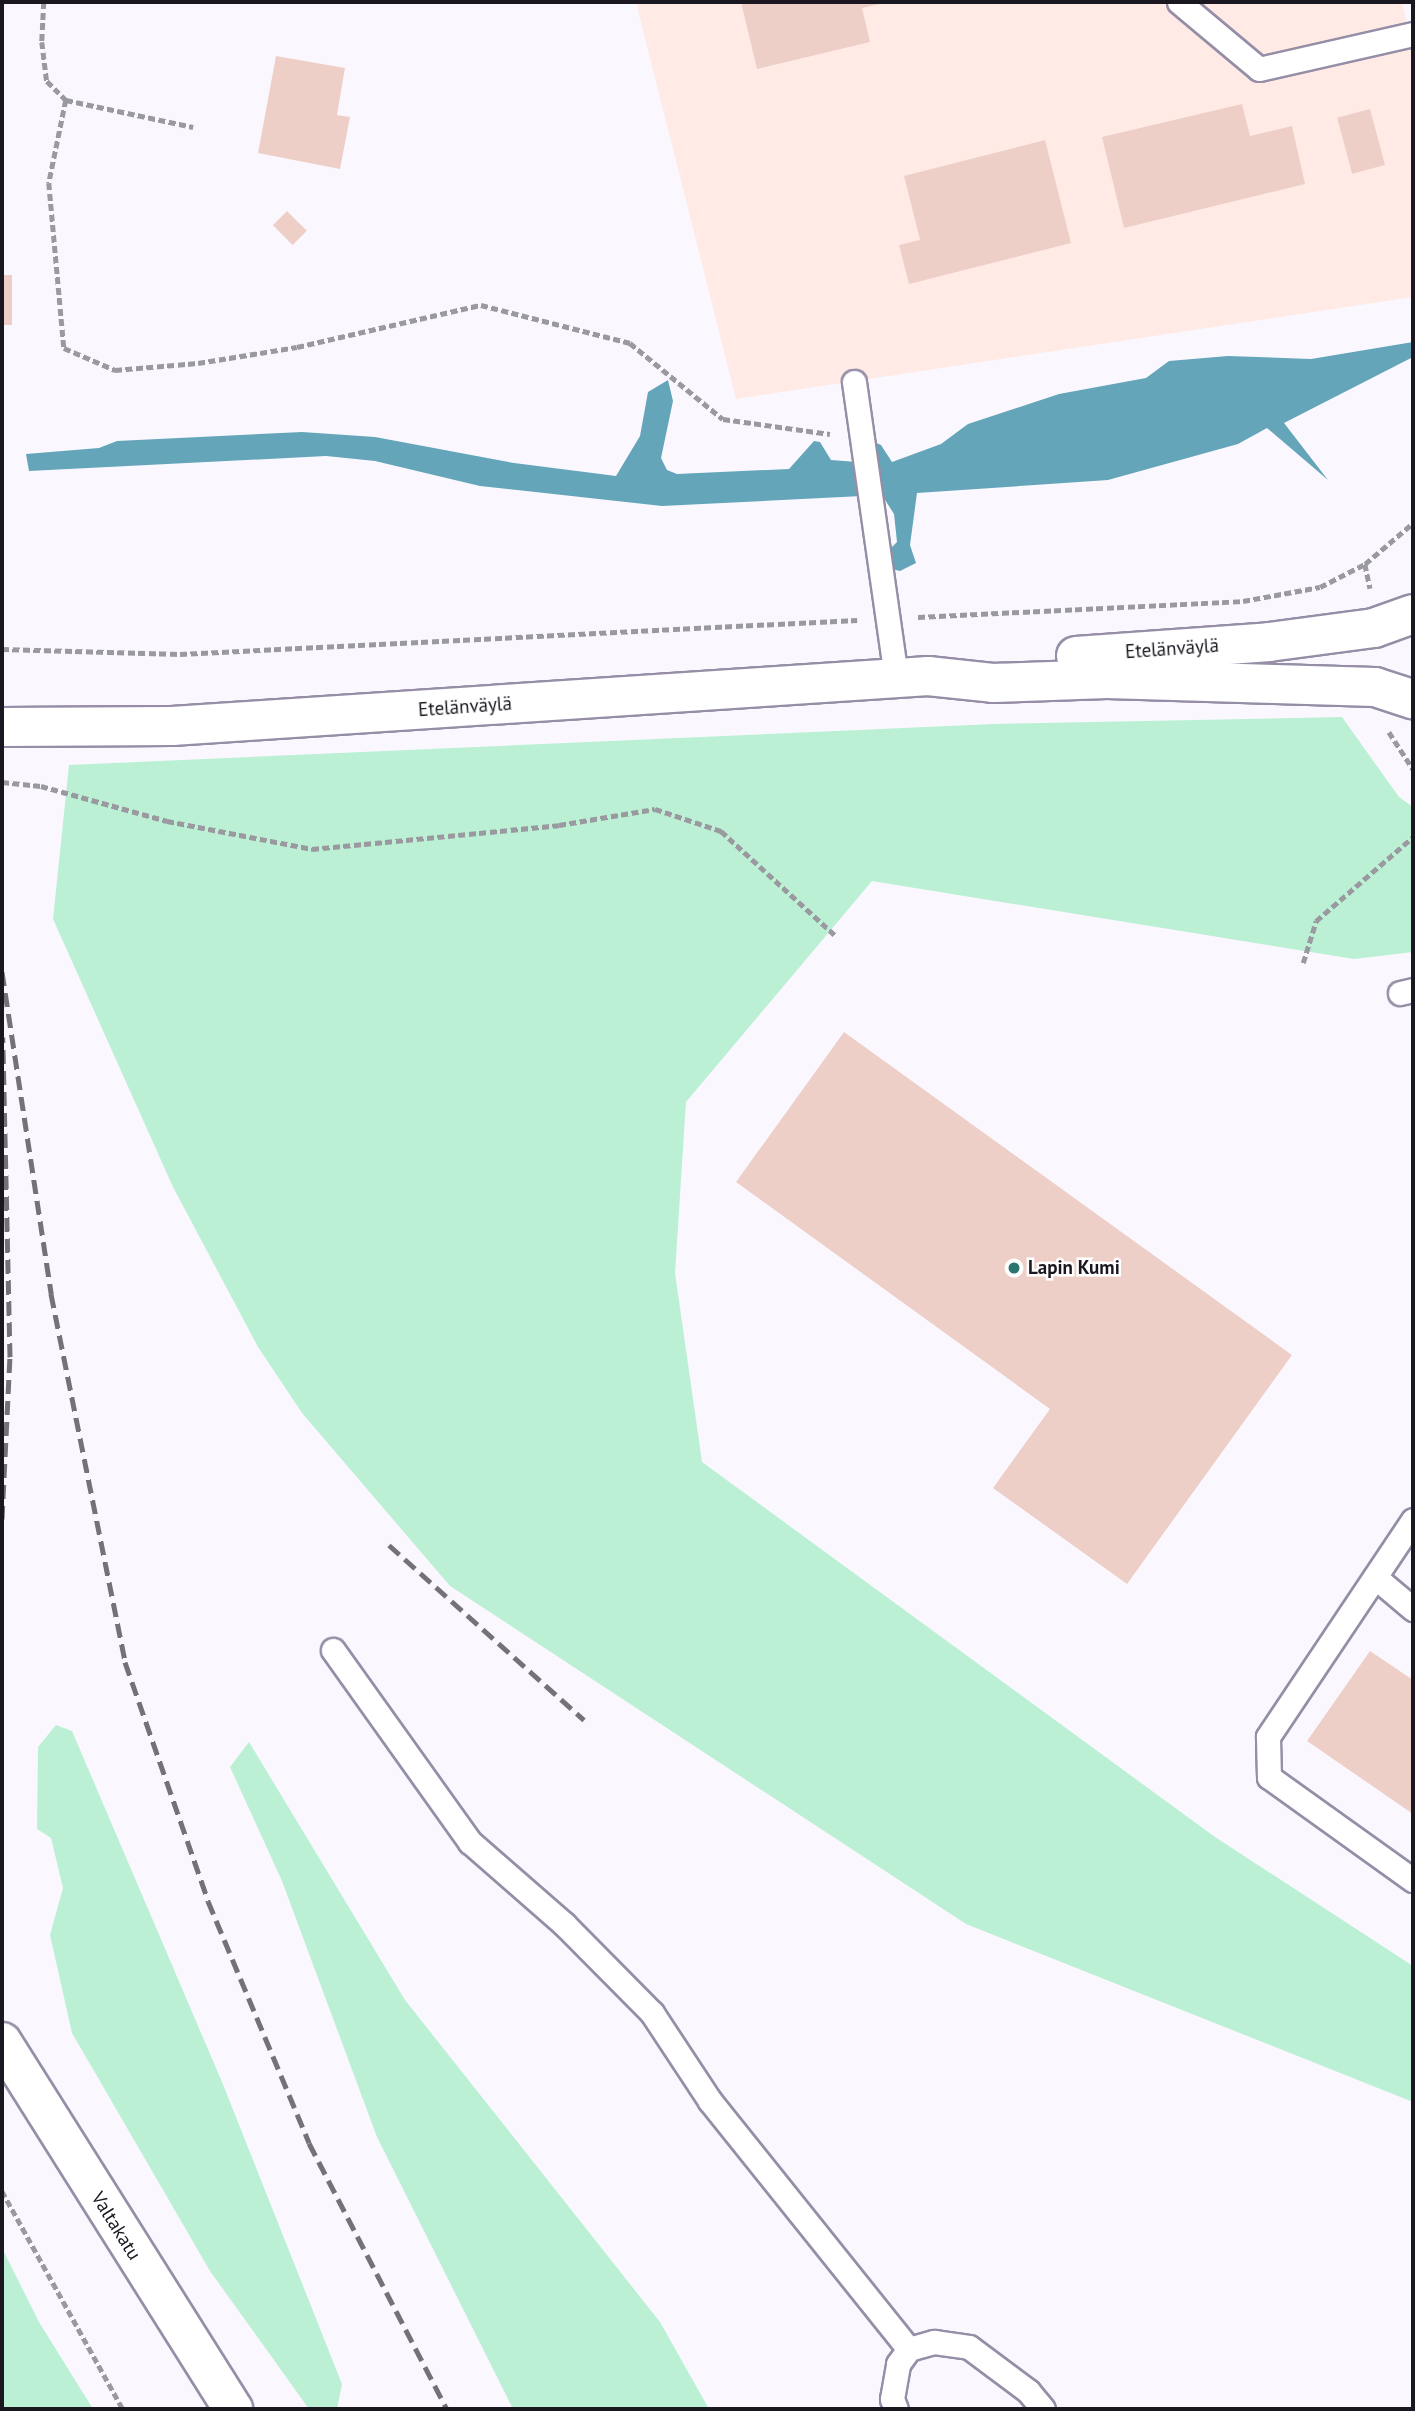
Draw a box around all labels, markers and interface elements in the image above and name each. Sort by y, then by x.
street label: Etelänväylä [1124,634,1220,664]
street label: Etelänväylä [417,692,513,722]
place label: Lapin Kumi [1028,1257,1120,1279]
marker: Lapin Kumi [1006,1260,1022,1276]
street label: Valtakatu [86,2188,146,2264]

